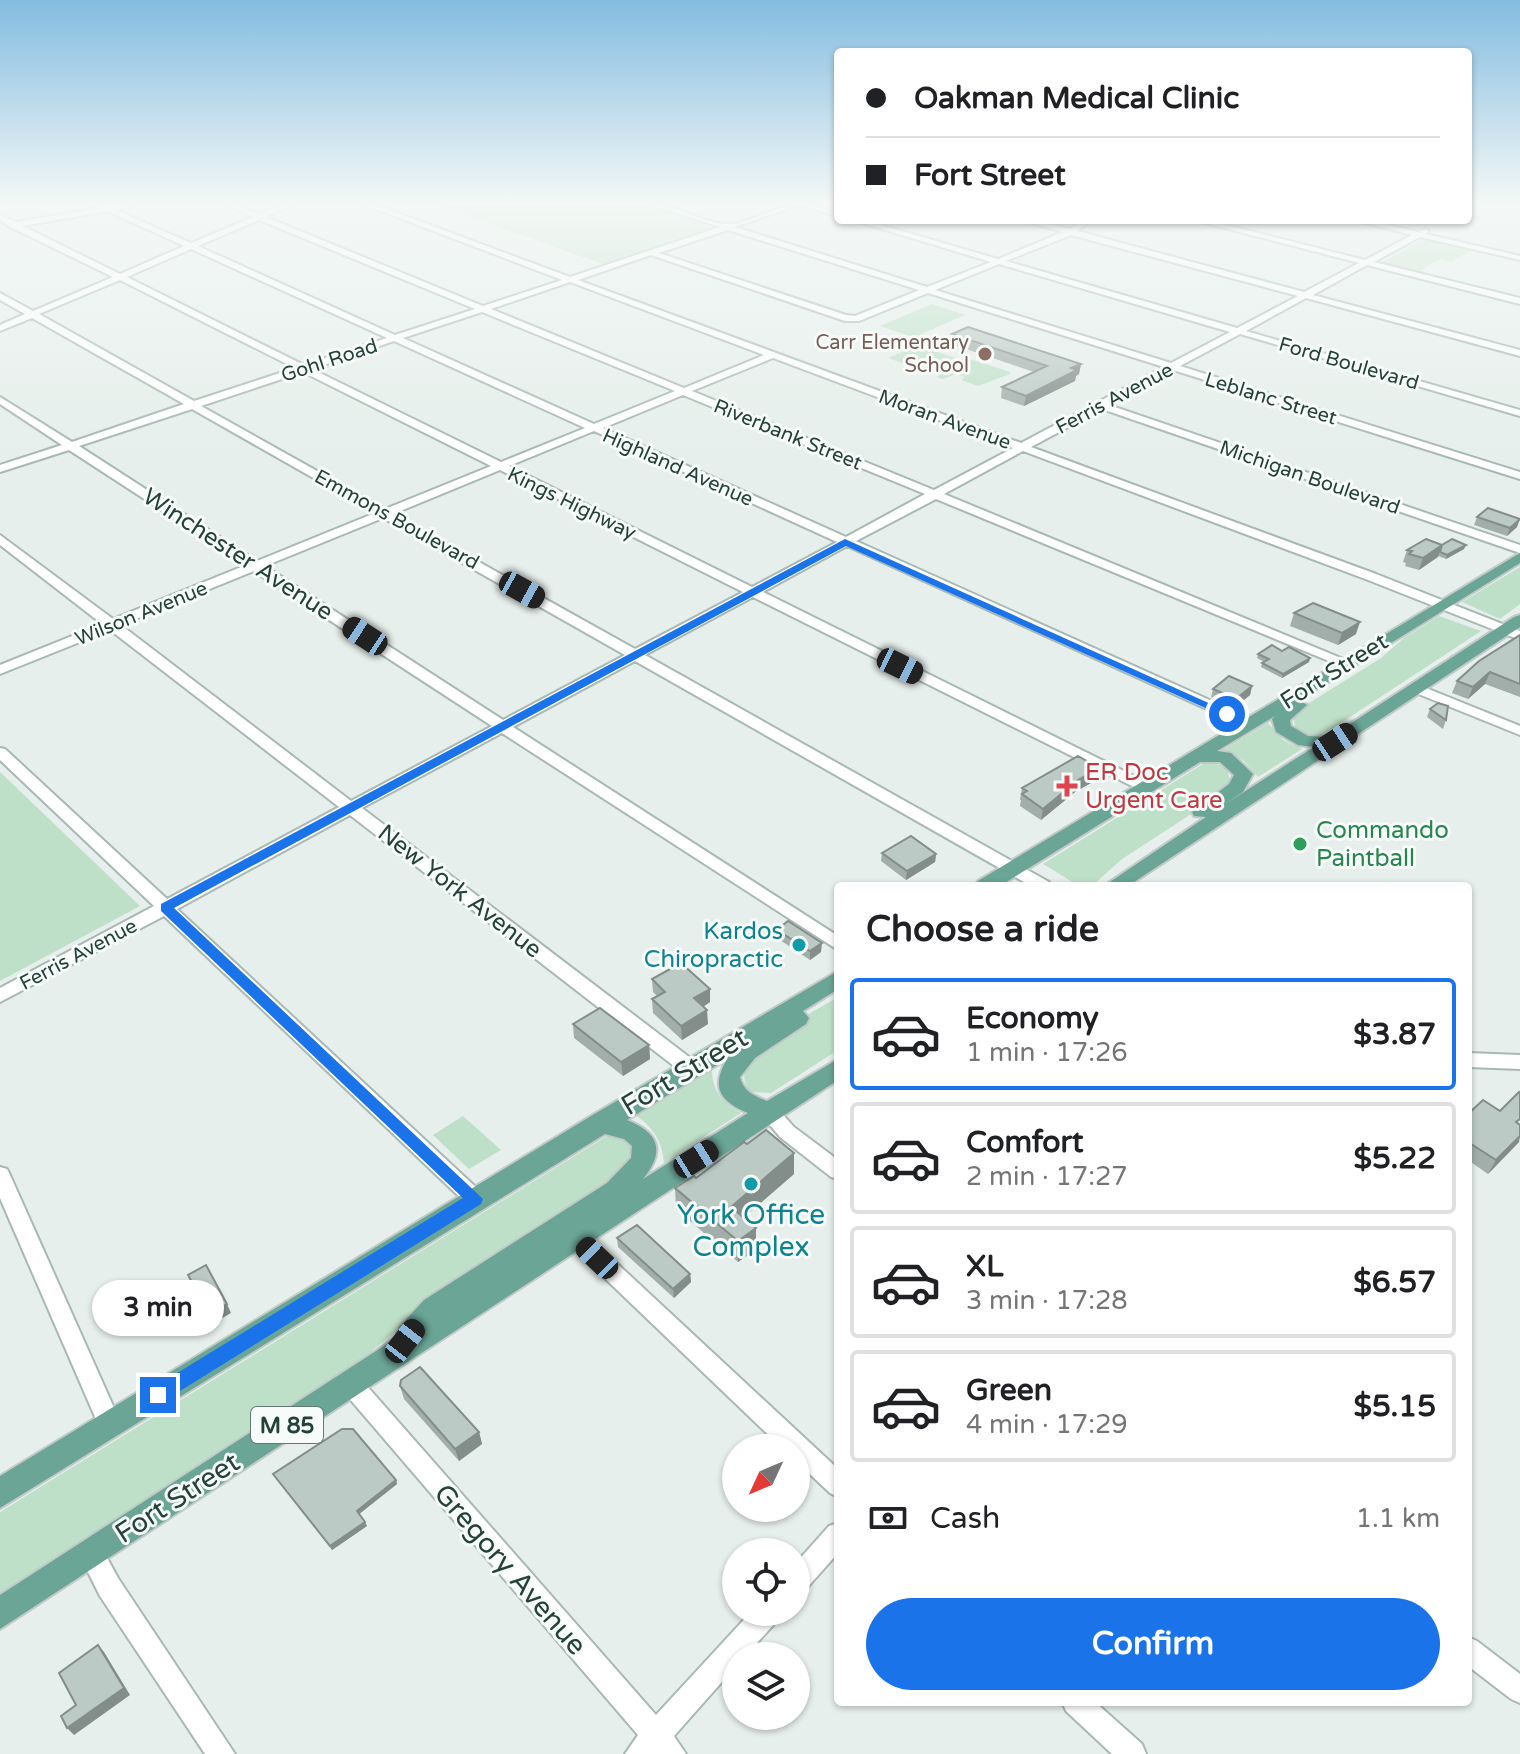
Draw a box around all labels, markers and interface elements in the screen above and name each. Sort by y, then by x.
text: Oakman Medical Clinic [914,80,1239,117]
text: Fort Street [914,157,1066,194]
place label: Carr Elementary School [815,331,969,378]
street label: Ford Boulevard [1276,332,1422,395]
street label: Gohl Road [278,334,381,388]
marker: Carr Elementary School [976,345,994,363]
street label: Ferris Avenue [1052,358,1177,440]
street label: Leblanc Street [1202,367,1340,431]
street label: Moran Avenue [875,385,1014,455]
street label: Riverbank Street [710,394,866,476]
street label: Highland Avenue [598,424,757,512]
street label: Michigan Boulevard [1216,436,1403,520]
street label: Kings Highway [503,462,640,545]
street label: Emmons Boulevard [310,465,483,575]
street label: Winchester Avenue [137,482,338,627]
car [495,568,549,612]
street label: Wilson Avenue [72,576,211,651]
car [338,613,392,659]
street label: Fort Street [1275,627,1393,716]
car [873,645,927,687]
route start [1209,696,1245,732]
car [1308,719,1362,765]
place label: ER Doc Urgent Care [1085,758,1223,815]
marker: ER Doc Urgent Care [1056,775,1078,797]
place label: Commando Paintball [1316,816,1449,873]
street label: New York Avenue [372,818,547,964]
marker: Commando Paintball [1291,835,1309,853]
text: Choose a ride [866,908,1099,951]
street label: Ferris Avenue [16,914,141,996]
place label: Kardos Chiropractic [644,917,783,974]
marker: Kardos Chiropractic [790,936,808,954]
icon: car [870,998,942,1070]
text: Economy [966,1000,1099,1037]
text: $3.87 [1353,1016,1436,1053]
street label: Fort Street [615,1021,754,1123]
text: 1 min · 17:26 [966,1037,1128,1068]
icon: car [870,1122,942,1194]
text: Comfort [966,1124,1084,1161]
car [669,1136,723,1182]
text: $5.22 [1354,1140,1436,1177]
text: 2 min · 17:27 [966,1161,1128,1192]
marker: York Office Complex [742,1175,760,1193]
place label: York Office Complex [677,1198,825,1264]
car [571,1233,623,1283]
icon: car [870,1246,942,1318]
text: XL [966,1248,1003,1285]
text: $6.57 [1353,1264,1436,1301]
callout: 3 min [92,1279,224,1335]
text: 3 min · 17:28 [966,1285,1128,1316]
text: 3 min [123,1292,193,1323]
car [381,1315,429,1367]
icon: car [870,1370,942,1442]
text: Green [966,1372,1052,1409]
route end [140,1377,176,1413]
text: $5.15 [1354,1388,1436,1425]
road number: M 85 [251,1407,323,1443]
text: 4 min · 17:29 [966,1409,1128,1440]
north arrow [722,1434,810,1522]
map controls [722,1434,810,1730]
street label: Fort Street [109,1445,246,1551]
street label: Gregory Avenue [427,1477,594,1662]
icon: cash [866,1496,910,1540]
text: Cash [930,1500,1000,1537]
text: 1.1 km [1356,1503,1440,1534]
button: locate [722,1538,810,1626]
button: Confirm [866,1598,1440,1690]
button: layers [722,1642,810,1730]

